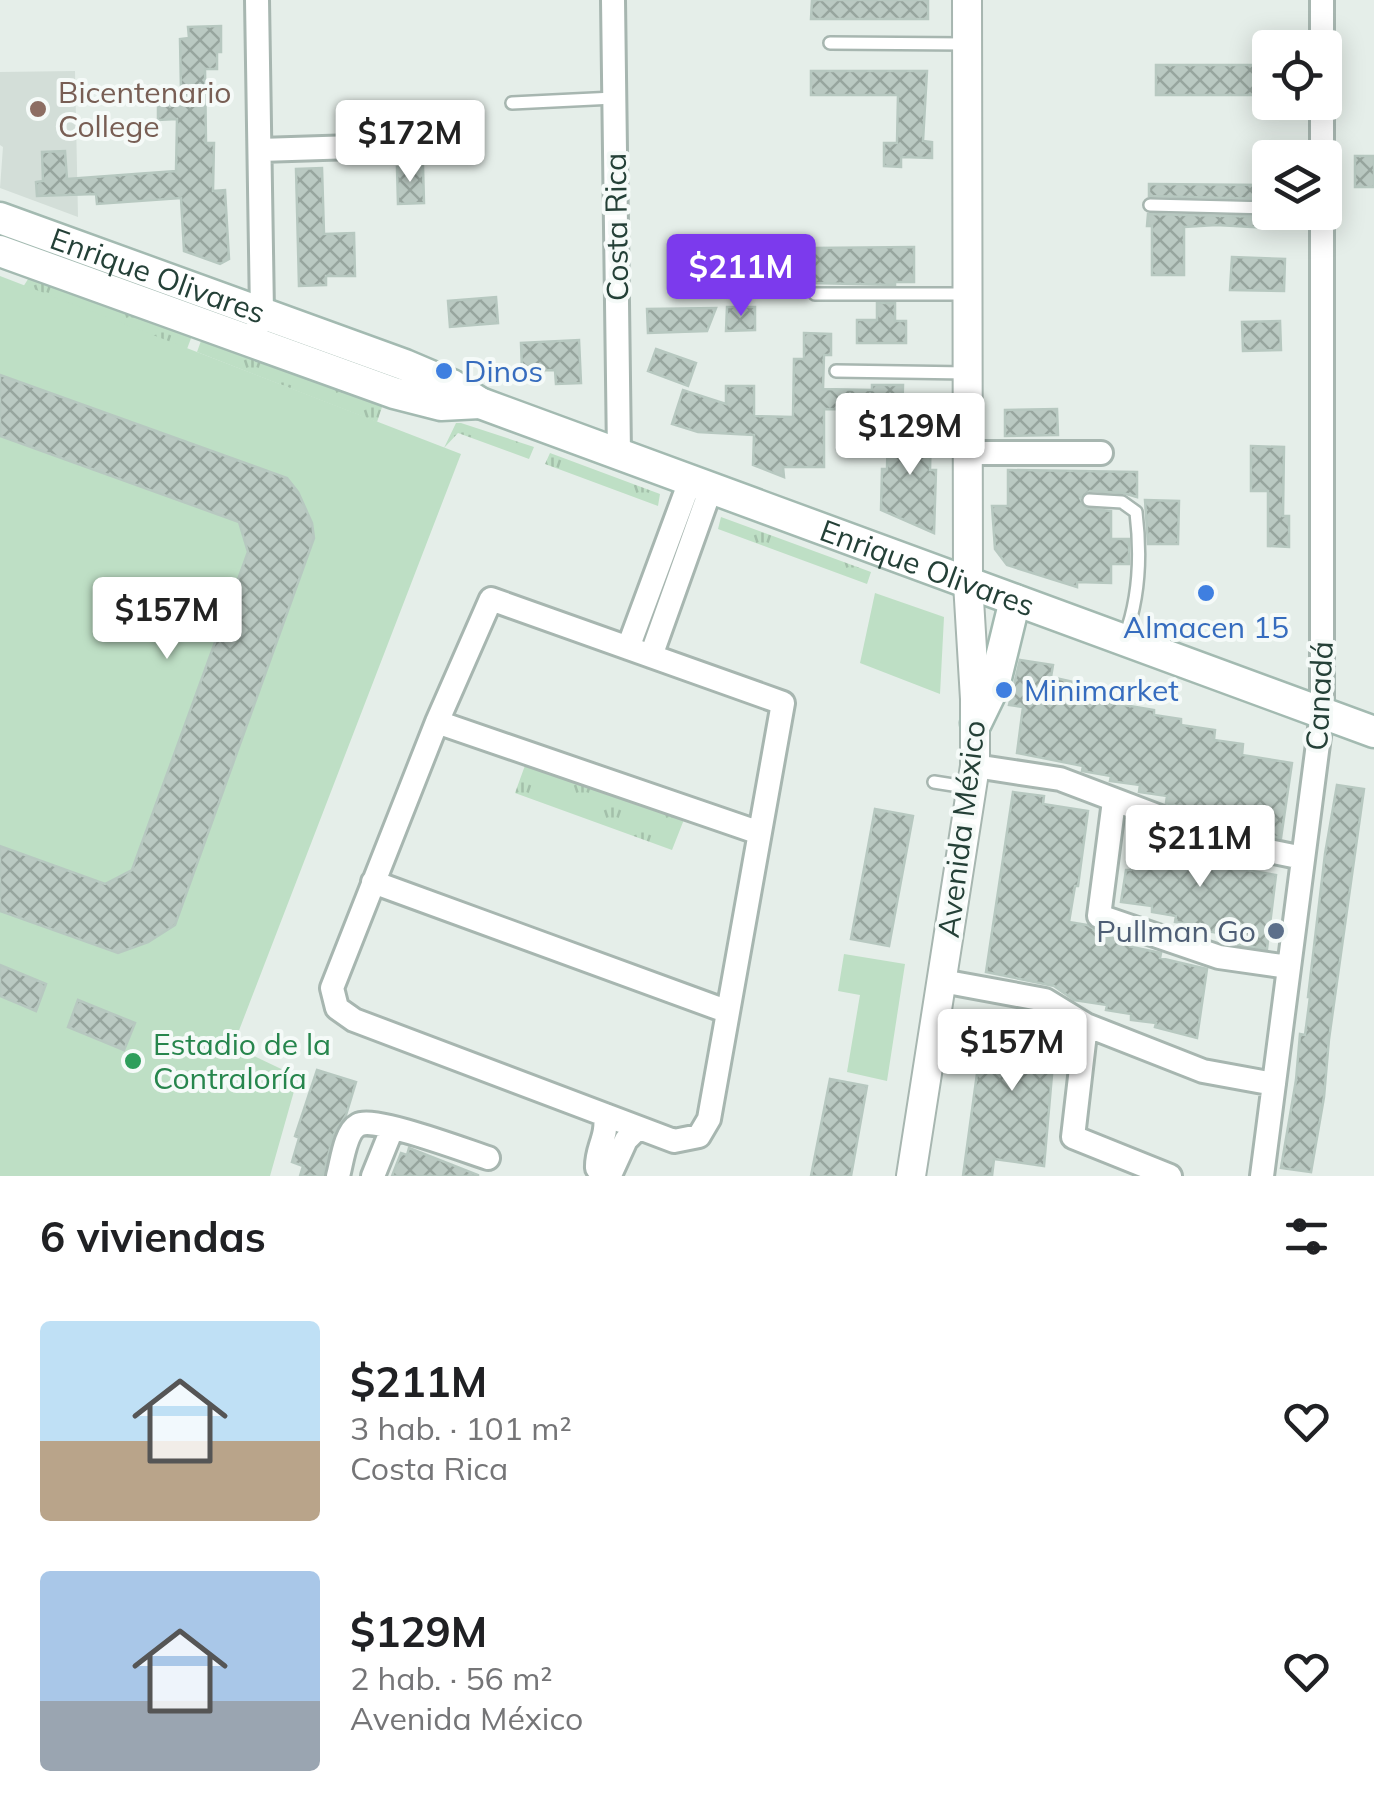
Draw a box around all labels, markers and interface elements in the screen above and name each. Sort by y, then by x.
map controls [1252,30,1342,230]
button: locate [1252,30,1342,120]
place label: Bicentenario College [58,73,231,145]
marker: Bicentenario College [27,98,49,120]
pin: $172M [340,100,480,185]
text: $172M [358,112,462,152]
button: layers [1252,140,1342,230]
street label: Costa Rica [596,153,636,301]
street label: Enrique Olivares [45,219,271,332]
pin: $211M [671,234,811,319]
text: $211M [689,246,793,286]
place label: Dinos [464,352,543,390]
marker: Dinos [433,360,455,382]
pin: $129M [840,393,980,478]
text: $129M [858,405,962,445]
street label: Enrique Olivares [815,511,1040,624]
pin: $157M [97,577,237,662]
marker: Almacen 15 [1195,582,1217,604]
text: $157M [115,589,219,629]
place label: Almacen 15 [1123,608,1289,646]
street label: Canadá [1297,640,1341,752]
place label: Minimarket [1024,671,1179,709]
marker: Minimarket [993,679,1015,701]
street label: Avenida México [929,718,993,940]
pin: $211M [1130,805,1270,890]
text: $211M [1148,817,1252,857]
place label: Pullman Go [1096,912,1256,950]
marker: Pullman Go [1265,920,1287,942]
pin: $157M [942,1009,1082,1094]
text: $157M [960,1021,1064,1061]
place label: Estadio de la Contraloría [153,1025,331,1097]
marker: Estadio de la Contraloría [122,1050,144,1072]
icon: filters [1279,1209,1334,1264]
text: 6 viviendas [40,1210,266,1263]
text: $211M [350,1355,487,1408]
icon: home [120,1361,240,1481]
icon: heart [1279,1394,1334,1449]
text: 3 hab. · 101 m² [350,1408,572,1448]
text: Costa Rica [350,1448,508,1488]
text: $129M [350,1605,487,1658]
icon: home [120,1611,240,1731]
icon: heart [1279,1644,1334,1699]
text: 2 hab. · 56 m² [350,1658,552,1698]
text: Avenida México [350,1698,583,1738]

